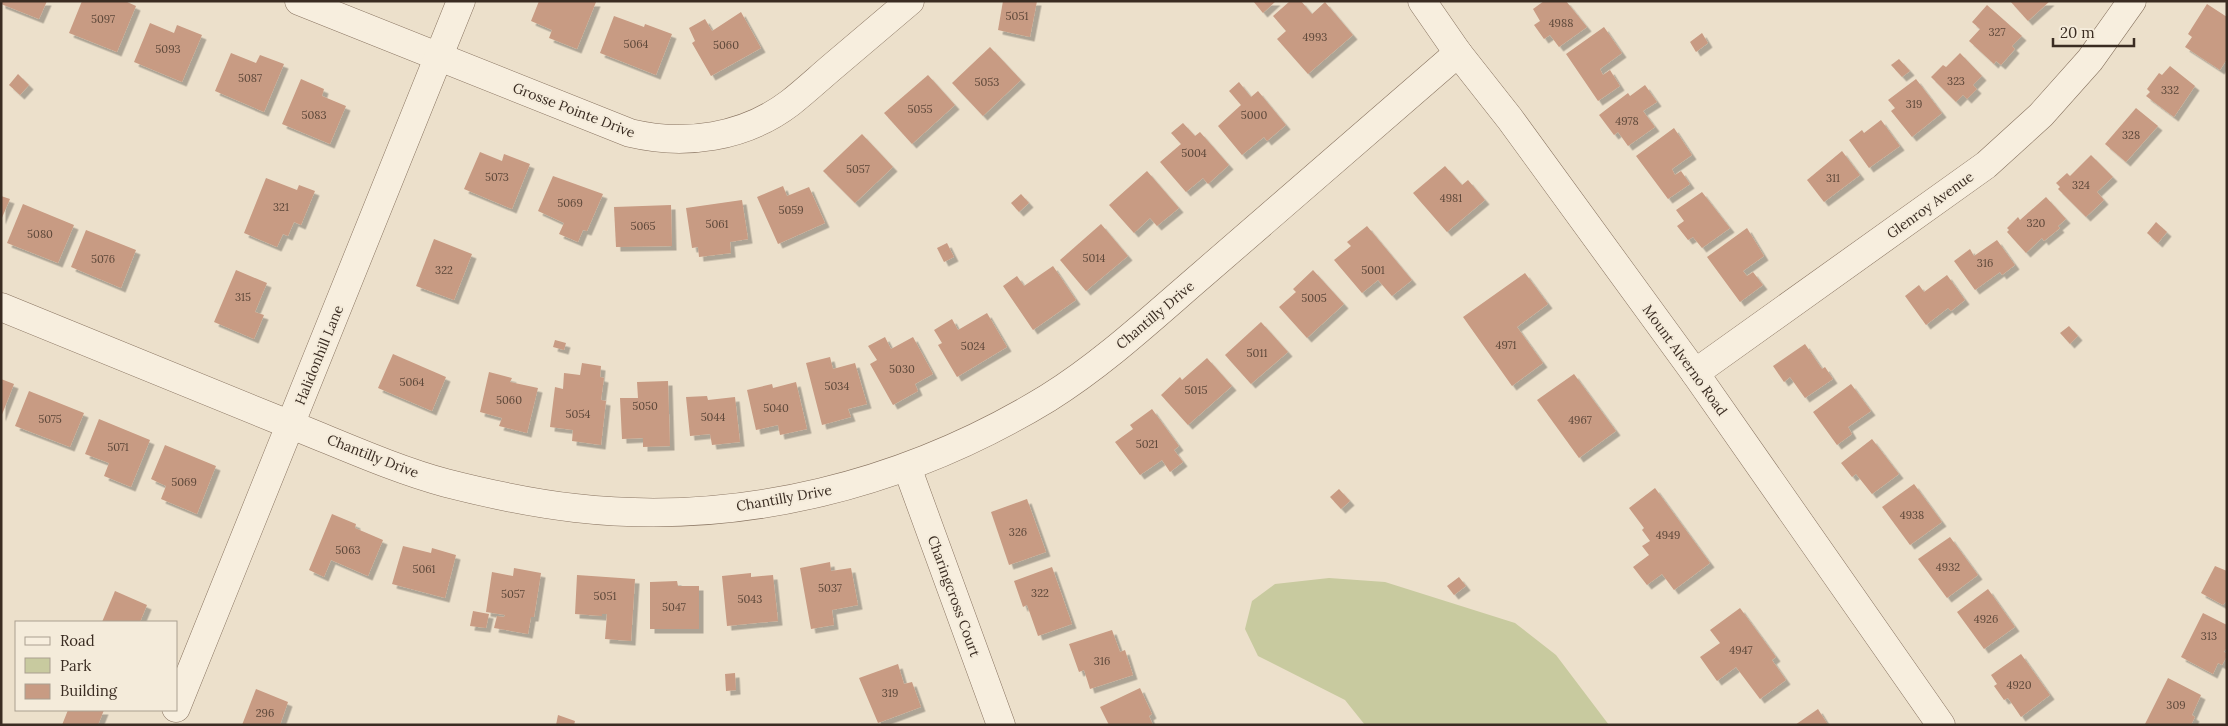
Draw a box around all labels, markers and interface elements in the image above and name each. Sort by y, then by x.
house number: 5051 [1006,9,1028,23]
house number: 5097 [91,12,115,26]
scale bar [2053,15,2134,47]
house number: 4988 [1549,16,1573,30]
text: 20 m [2060,23,2095,42]
house number: 327 [1988,25,2006,39]
house number: 4993 [1303,30,1327,44]
house number: 5064 [623,37,649,51]
house number: 5060 [713,38,739,52]
house number: 5093 [155,42,181,56]
house number: 5087 [238,71,262,85]
house number: 323 [1947,74,1965,88]
house number: 5053 [975,75,999,89]
street label: Grosse Pointe Drive [510,78,638,142]
house number: 332 [2161,83,2179,97]
house number: 319 [1906,97,1922,111]
house number: 5055 [908,102,932,116]
house number: 5083 [301,108,327,122]
house number: 5000 [1241,108,1267,122]
house number: 4978 [1615,114,1639,128]
house number: 328 [2122,128,2140,142]
house number: 5004 [1181,146,1207,160]
house number: 5057 [846,162,870,176]
street label: Glenroy Avenue [1883,167,1977,243]
house number: 5073 [485,170,509,184]
house number: 311 [1826,171,1840,185]
house number: 324 [2072,178,2090,192]
house number: 4981 [1440,191,1462,205]
house number: 5069 [557,196,583,210]
house number: 321 [273,200,289,214]
house number: 5059 [778,203,804,217]
house number: 320 [2027,216,2046,230]
house number: 5061 [705,217,729,231]
house number: 5065 [630,219,656,233]
house number: 5080 [27,227,53,241]
house number: 5014 [1083,251,1105,265]
house number: 5076 [91,252,115,266]
house number: 316 [1977,256,1993,270]
house number: 322 [435,263,453,277]
house number: 5001 [1361,263,1385,277]
street label: Chantilly Drive [1112,277,1198,353]
house number: 315 [235,290,251,304]
house number: 5005 [1301,291,1327,305]
street label: Mount Alverno Road [1639,301,1731,419]
street label: Halidonhill Lane [291,302,347,408]
house number: 4971 [1495,338,1517,352]
house number: 5024 [961,339,985,353]
house number: 5011 [1247,346,1267,360]
house number: 5030 [889,362,915,376]
house number: 5064 [399,375,425,389]
house number: 5034 [825,379,849,393]
house number: 5015 [1185,383,1207,397]
house number: 5060 [496,393,522,407]
house number: 5050 [632,399,658,413]
house number: 5040 [763,401,789,415]
house number: 5054 [566,407,590,421]
house number: 5044 [701,410,725,424]
house number: 5075 [38,412,62,426]
house number: 4967 [1568,413,1592,427]
street label: Chantilly Drive [325,430,422,482]
house number: 5021 [1136,437,1158,451]
house number: 5071 [107,440,129,454]
house number: 5069 [171,475,197,489]
street label: Chantilly Drive [735,481,834,515]
house number: 4938 [1900,508,1924,522]
house number: 326 [1009,525,1027,539]
house number: 4949 [1656,528,1680,542]
street label: Charingcross Court [924,533,984,660]
house number: 5063 [335,543,361,557]
house number: 4932 [1936,560,1960,574]
house number: 5061 [412,562,436,576]
house number: 5037 [818,581,842,595]
house number: 322 [1031,586,1049,600]
house number: 5057 [501,587,525,601]
house number: 5051 [594,589,616,603]
house number: 5043 [738,592,762,606]
house number: 5047 [662,600,686,614]
house number: 4926 [1974,612,1998,626]
legend [15,621,178,711]
house number: 313 [2201,629,2217,643]
text: Road [60,631,95,650]
house number: 4947 [1729,643,1753,657]
house number: 316 [1094,654,1110,668]
text: Park [60,656,91,675]
house number: 4920 [2006,678,2032,692]
text: Building [60,681,118,700]
house number: 319 [882,686,898,700]
house number: 309 [2166,698,2186,712]
house number: 296 [256,706,274,720]

